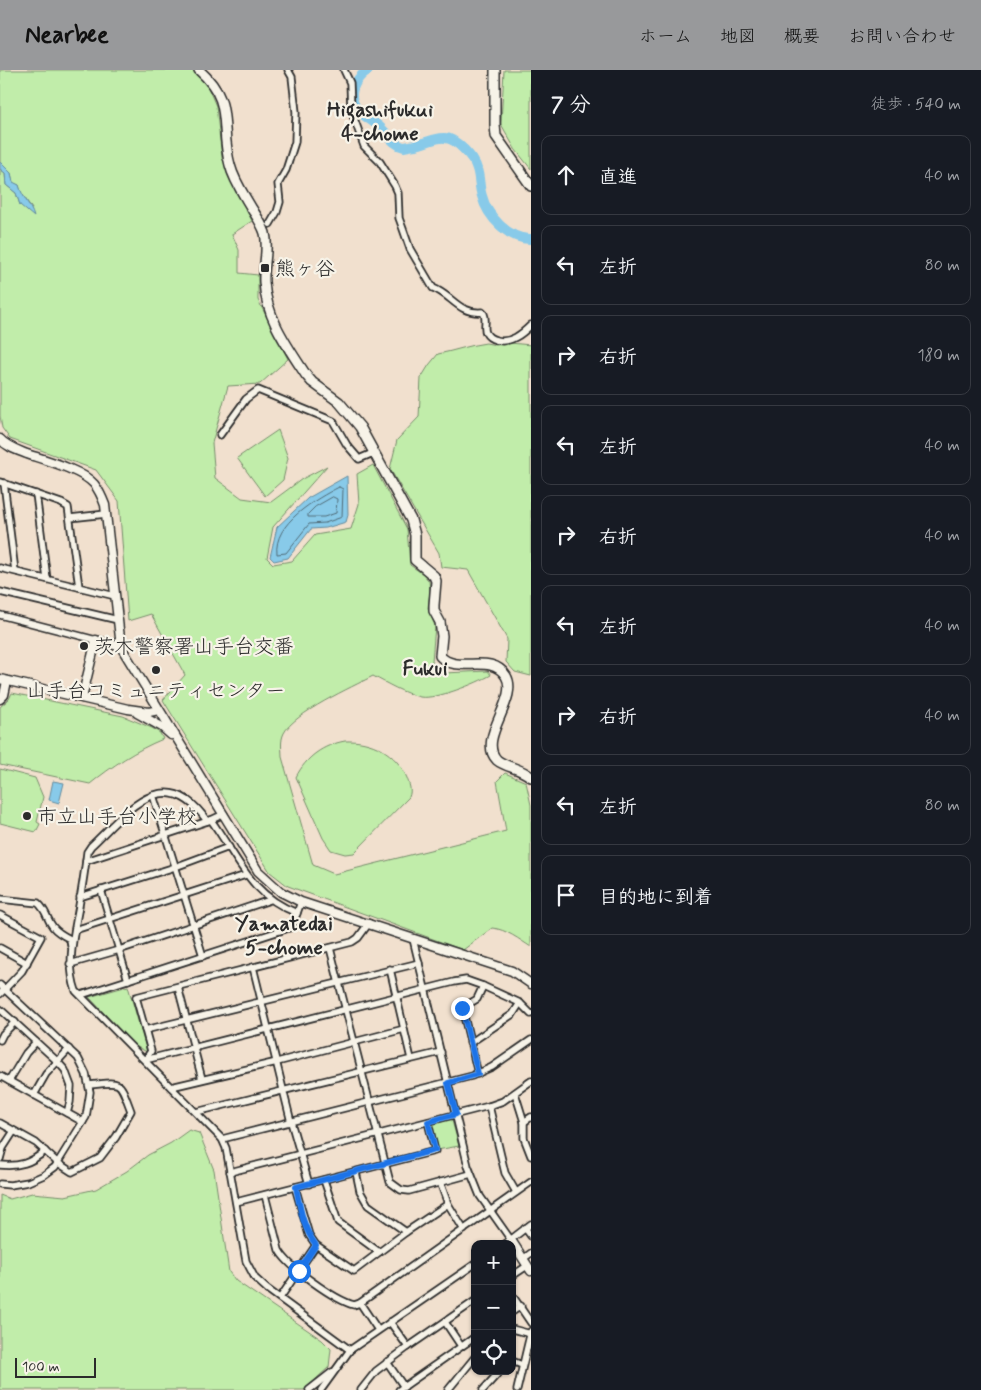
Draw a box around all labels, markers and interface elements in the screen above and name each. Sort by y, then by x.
text: Nearbee [25,20,109,51]
text: ホーム [639,25,692,49]
text: 地図 [720,25,756,49]
text: 概要 [784,25,820,49]
text: お問い合わせ [848,25,956,49]
text: 7 分 [551,91,590,119]
text: 徒歩 · 540 m [871,94,961,115]
district label: Higashifukui 4-chome [327,96,433,148]
icon: ahead [552,161,580,189]
text: 直進 [599,165,637,190]
text: 40 m [924,165,960,186]
icon: left [552,251,580,279]
text: 左折 [599,255,637,280]
text: 80 m [925,255,960,276]
place label: 熊ヶ谷 [275,256,335,283]
marker: 熊ヶ谷 [259,262,271,274]
icon: right [552,341,580,369]
text: 右折 [599,345,637,370]
text: 180 m [917,345,960,366]
icon: left [552,431,580,459]
text: 左折 [599,435,637,460]
text: 40 m [924,435,960,456]
icon: right [552,521,580,549]
text: 右折 [599,525,637,550]
text: 40 m [924,525,960,546]
icon: left [552,611,580,639]
text: 左折 [599,615,637,640]
text: 40 m [924,615,960,636]
place label: 茨木警察署山手台交番 [94,634,294,661]
marker: 茨木警察署山手台交番 [78,640,90,652]
district label: Fukui [402,655,448,683]
marker: 山手台コミュニティセンター [150,664,162,676]
place label: 山手台コミュニティセンター [26,678,286,705]
icon: right [552,701,580,729]
text: 右折 [599,705,637,730]
text: 40 m [924,705,960,726]
icon: left [552,791,580,819]
text: 左折 [599,795,637,820]
text: 80 m [925,795,960,816]
place label: 市立山手台小学校 [37,804,197,831]
marker: 市立山手台小学校 [21,810,33,822]
icon: arrive [552,881,580,909]
text: 目的地に到着 [599,885,713,910]
district label: Yamatedai 5-chome [235,910,333,962]
route end [451,997,474,1020]
map controls [471,1240,516,1375]
button: + [471,1240,516,1285]
route start [288,1260,311,1283]
button: − [471,1285,516,1330]
button: locate [471,1330,516,1375]
scale bar [15,1355,96,1378]
text: 100 m [22,1358,60,1376]

